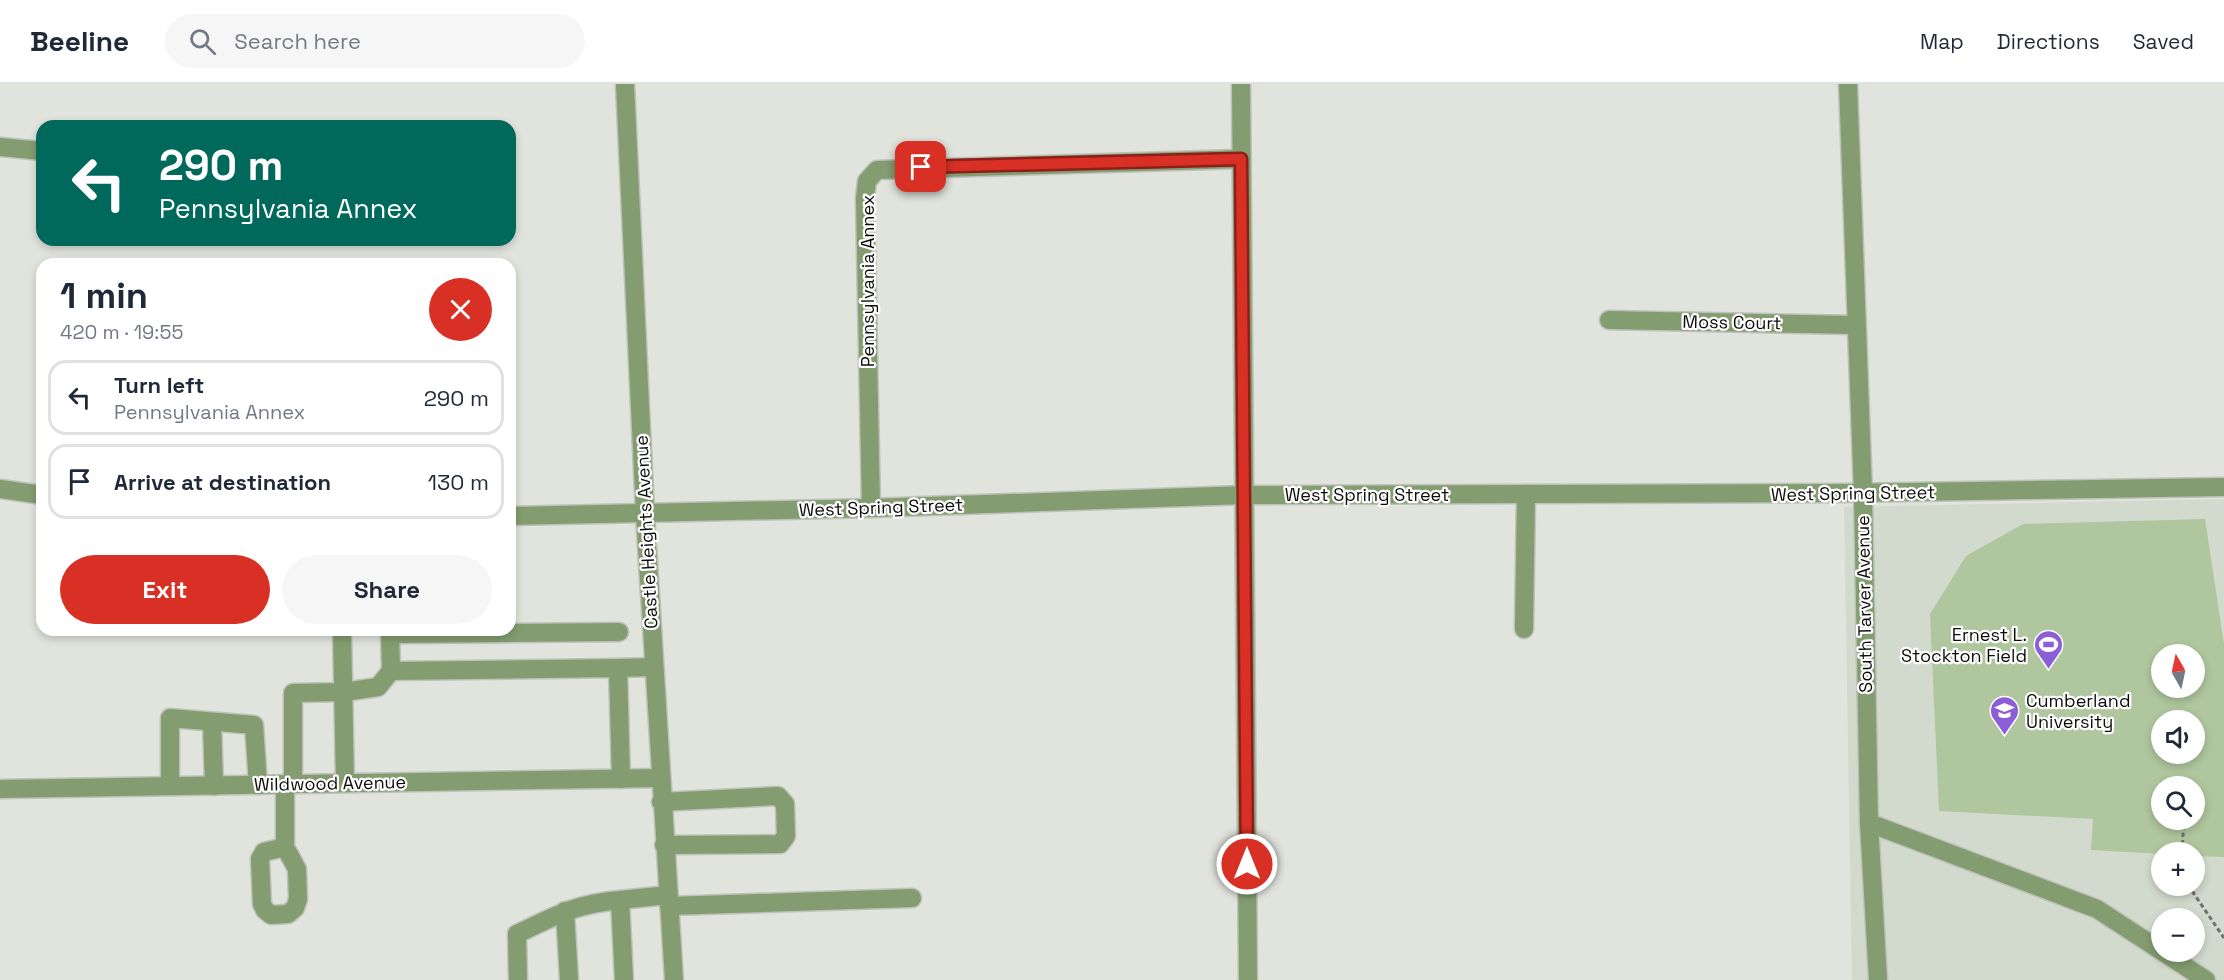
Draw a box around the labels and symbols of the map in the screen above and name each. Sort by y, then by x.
pin [895,141,946,192]
street label: Pennsylvania Annex [856,195,879,367]
street label: Moss Court [1682,310,1782,334]
street label: Castle Heights Avenue [629,435,663,629]
street label: West Spring Street [1771,480,1935,506]
street label: West Spring Street [1285,483,1449,506]
street label: West Spring Street [798,493,964,521]
street label: South Tarver Avenue [1851,515,1877,693]
place label: Ernest L. Stockton Field [1901,623,2027,667]
sports icon: Ernest L. Stockton Field [2032,628,2064,670]
north arrow [2151,644,2205,698]
place label: Cumberland University [2026,689,2130,733]
school or university icon: Cumberland University [1989,694,2021,736]
street label: Wildwood Avenue [254,770,406,796]
position arrow [1215,832,1279,896]

